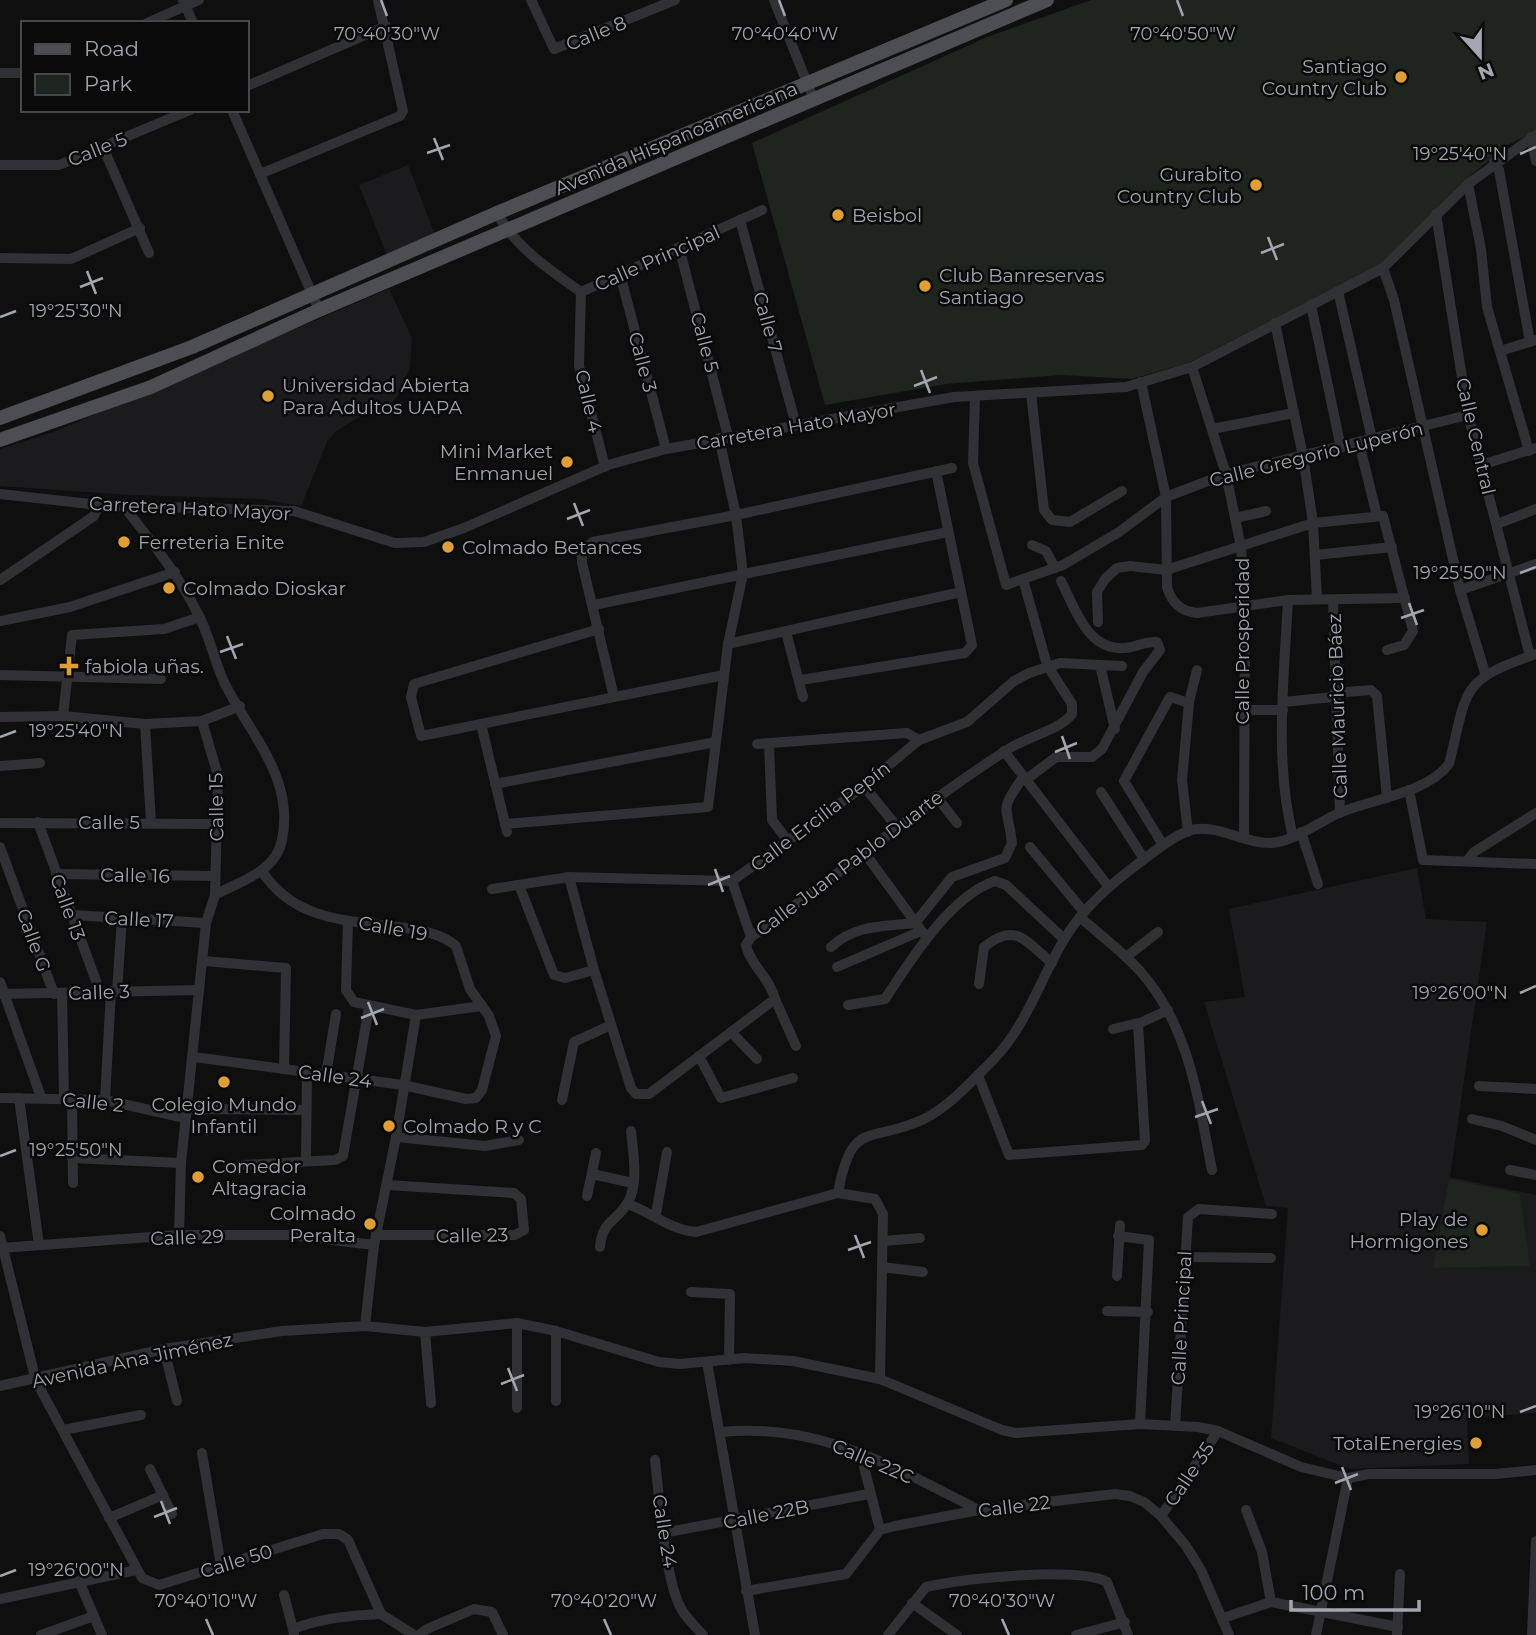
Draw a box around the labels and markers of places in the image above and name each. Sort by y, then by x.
place label: Santiago Country Club [1262,55,1387,100]
marker: Santiago Country Club [1393,69,1409,85]
place label: Gurabito Country Club [1117,163,1242,208]
marker: Gurabito Country Club [1248,177,1264,193]
place label: Beisbol [852,204,922,227]
marker: Beisbol [830,207,846,223]
place label: Club Banreservas Santiago [939,264,1105,309]
marker: Club Banreservas Santiago [917,278,933,294]
place label: Universidad Abierta Para Adultos UAPA [282,374,470,419]
marker: Universidad Abierta Para Adultos UAPA [260,388,276,404]
place label: Mini Market Enmanuel [440,440,553,485]
marker: Mini Market Enmanuel [559,454,575,470]
place label: Ferreteria Enite [138,531,284,554]
marker: Ferreteria Enite [116,534,132,550]
place label: Colmado Betances [462,536,642,559]
marker: Colmado Betances [440,539,456,555]
place label: Colmado Dioskar [183,577,346,600]
marker: Colmado Dioskar [161,580,177,596]
place label: fabiola uñas. [85,655,204,678]
marker: fabiola uñas. [59,656,79,676]
marker: Colegio Mundo Infantil [216,1074,232,1090]
place label: Colegio Mundo Infantil [151,1093,297,1138]
place label: Colmado R y C [403,1115,542,1138]
marker: Colmado R y C [381,1118,397,1134]
place label: Comedor Altagracia [212,1155,307,1200]
marker: Comedor Altagracia [190,1169,206,1185]
place label: Colmado Peralta [270,1202,356,1247]
place label: Play de Hormigones [1349,1208,1468,1253]
marker: Colmado Peralta [362,1216,378,1232]
marker: Play de Hormigones [1474,1222,1490,1238]
place label: TotalEnergies [1333,1432,1462,1455]
marker: TotalEnergies [1468,1435,1484,1451]

